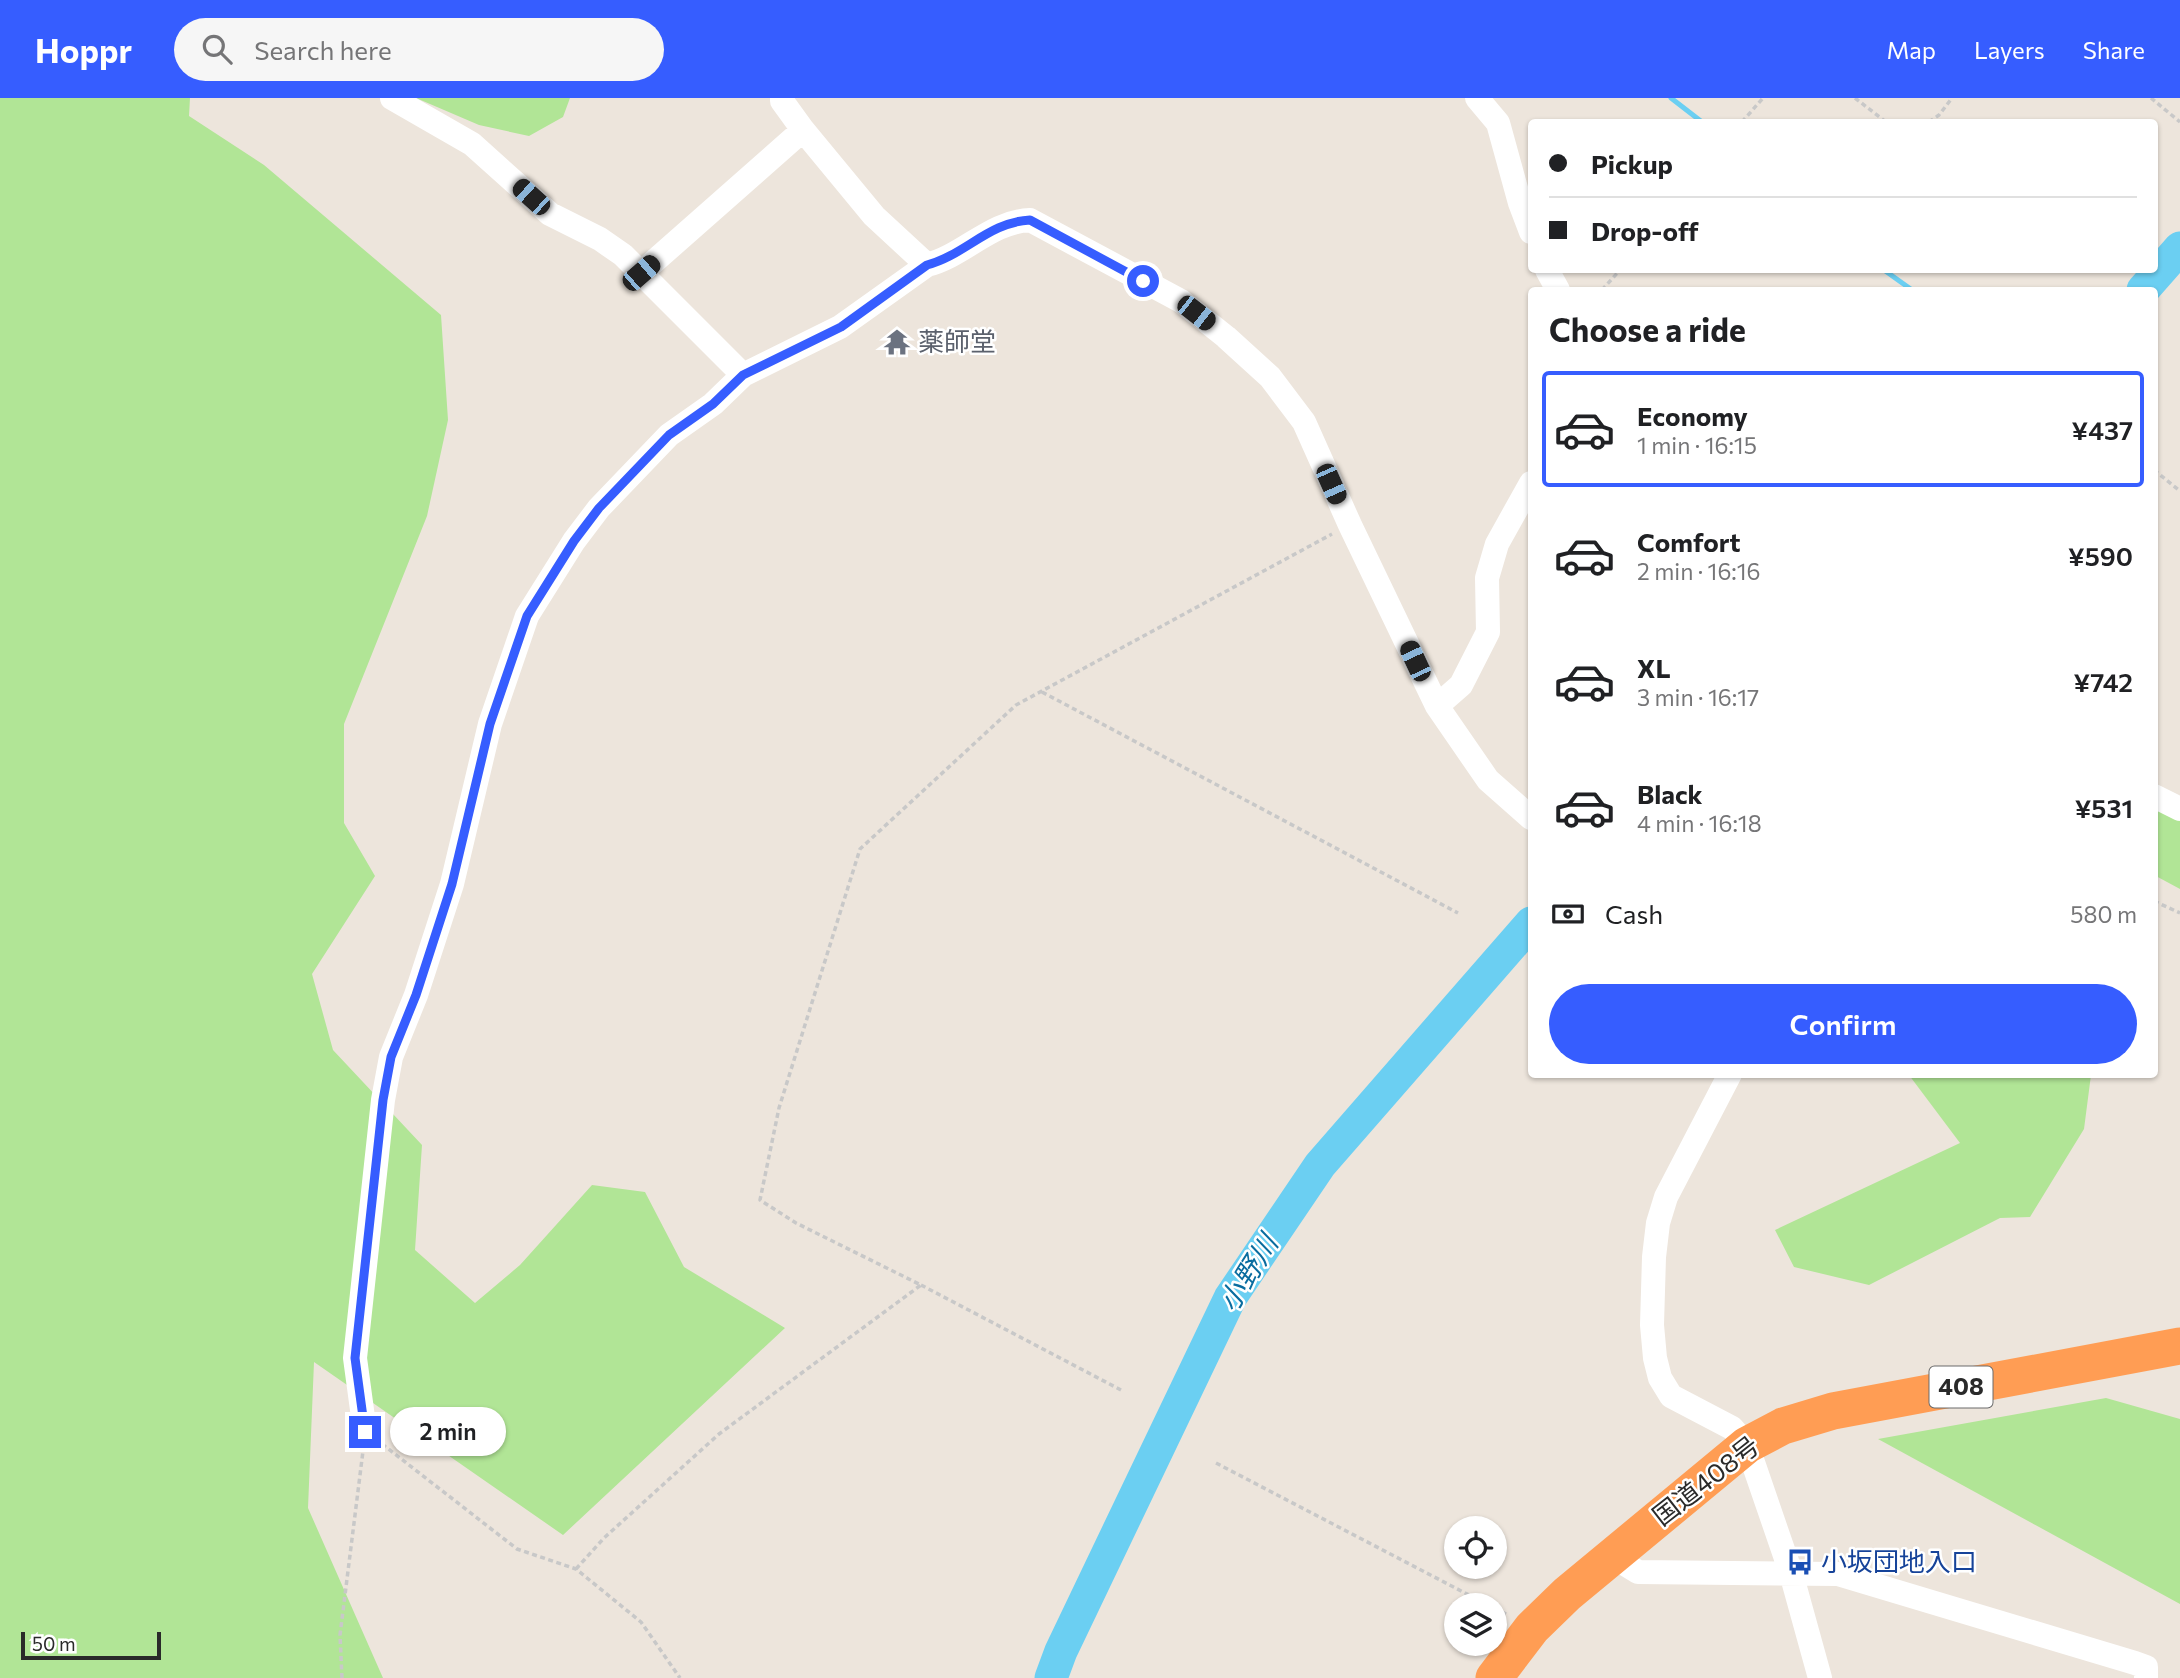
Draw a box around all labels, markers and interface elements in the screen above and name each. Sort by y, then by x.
search box [174,18,664,81]
text: Hoppr [35,29,132,70]
icon: search [198,30,236,68]
text: Search here [254,34,392,65]
text: Map [1887,35,1936,64]
text: Layers [1974,35,2045,64]
text: Share [2083,35,2145,64]
text: Pickup [1591,148,1673,179]
car [509,175,554,219]
text: Drop-off [1591,215,1698,246]
car [619,251,664,295]
route start [1127,265,1159,297]
car [1173,292,1220,334]
text: Choose a ride [1549,309,1746,349]
place label: 薬師堂 [918,325,996,356]
temple icon: 薬師堂 [882,327,912,357]
icon: car [1553,398,1616,461]
text: Economy [1637,400,1748,431]
text: ¥437 [2072,414,2133,445]
text: 1 min · 16:15 [1637,431,1757,459]
car [1313,461,1350,507]
icon: car [1553,524,1616,587]
text: Comfort [1637,526,1740,557]
text: ¥590 [2068,540,2133,571]
text: 2 min · 16:16 [1637,557,1761,585]
car [1397,638,1434,684]
icon: car [1553,650,1616,713]
text: XL [1637,652,1671,683]
text: ¥742 [2074,666,2133,697]
text: 3 min · 16:17 [1637,683,1759,711]
icon: car [1553,776,1616,839]
text: Black [1637,778,1703,809]
text: ¥531 [2075,792,2133,823]
text: 4 min · 16:18 [1637,809,1762,837]
icon: cash [1549,895,1587,933]
text: Cash [1605,898,1663,929]
text: 580 m [2070,900,2137,928]
button: Confirm [1549,984,2137,1064]
water label: 小野川 [1210,1225,1285,1317]
road number: 408 [1930,1366,1993,1408]
callout: 2 min [390,1408,505,1456]
route end [349,1416,381,1448]
text: 2 min [420,1417,476,1445]
street label: 国道408号 [1646,1429,1764,1531]
map controls [1444,1516,1507,1656]
button: locate [1444,1516,1507,1579]
place label: 小坂団地入口 [1821,1545,1977,1576]
bus stop icon: 小坂団地入口 [1785,1547,1815,1577]
button: layers [1444,1593,1507,1656]
scale bar [21,1629,161,1661]
text: 50 m [32,1632,76,1655]

